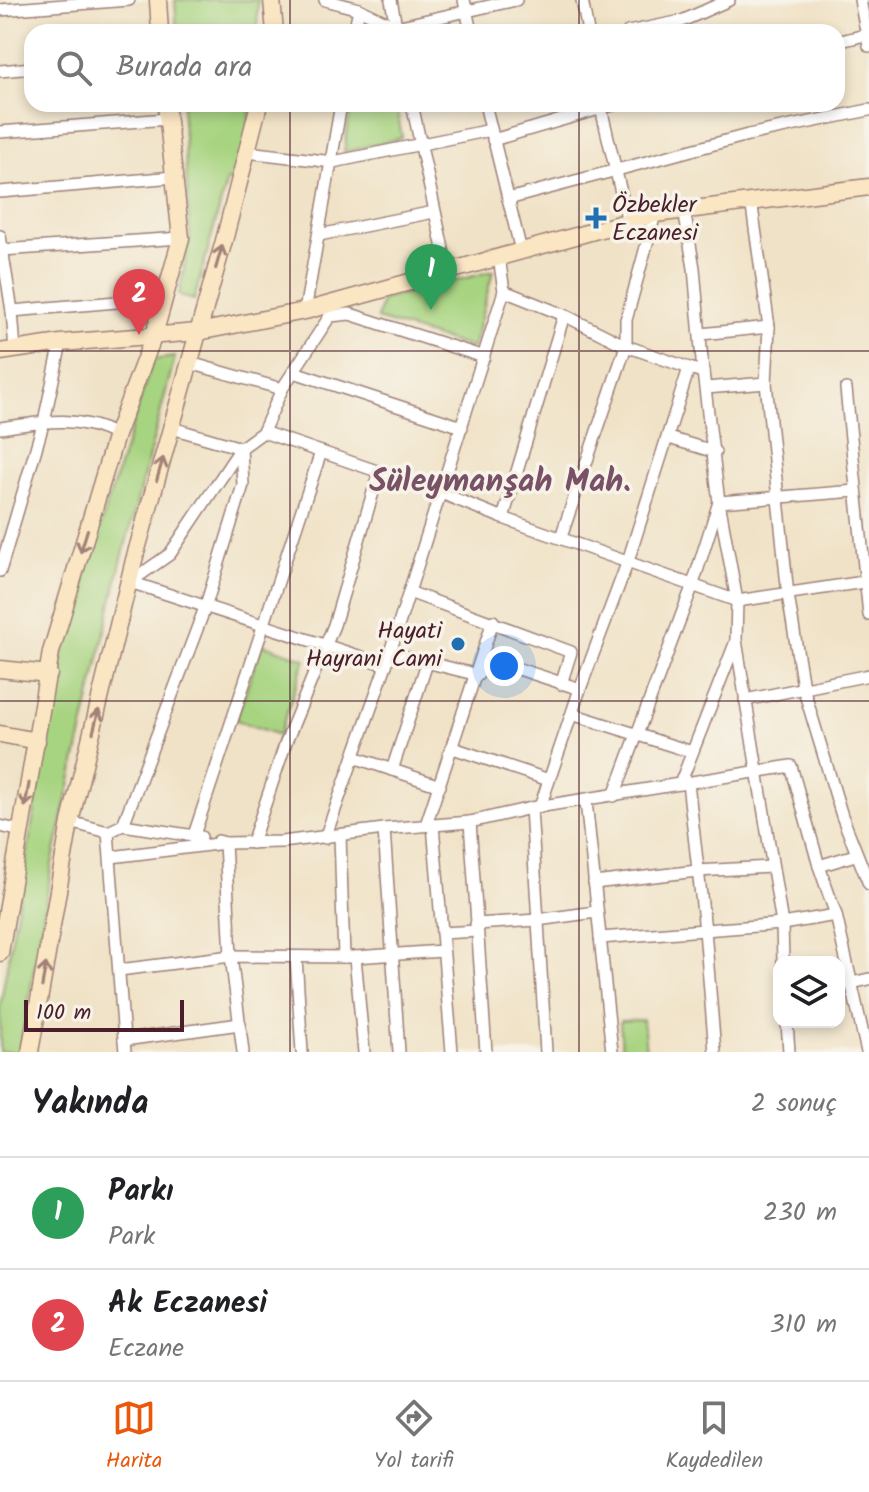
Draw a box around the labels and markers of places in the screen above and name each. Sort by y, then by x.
place label: Özbekler Eczanesi [612,186,699,253]
marker: Özbekler Eczanesi [587,209,605,227]
pin: 1 [405,244,457,310]
pin: 2 [113,269,165,335]
place label: Hayati Hayrani Cami [306,612,443,679]
marker: Hayati Hayrani Cami [449,635,467,653]

